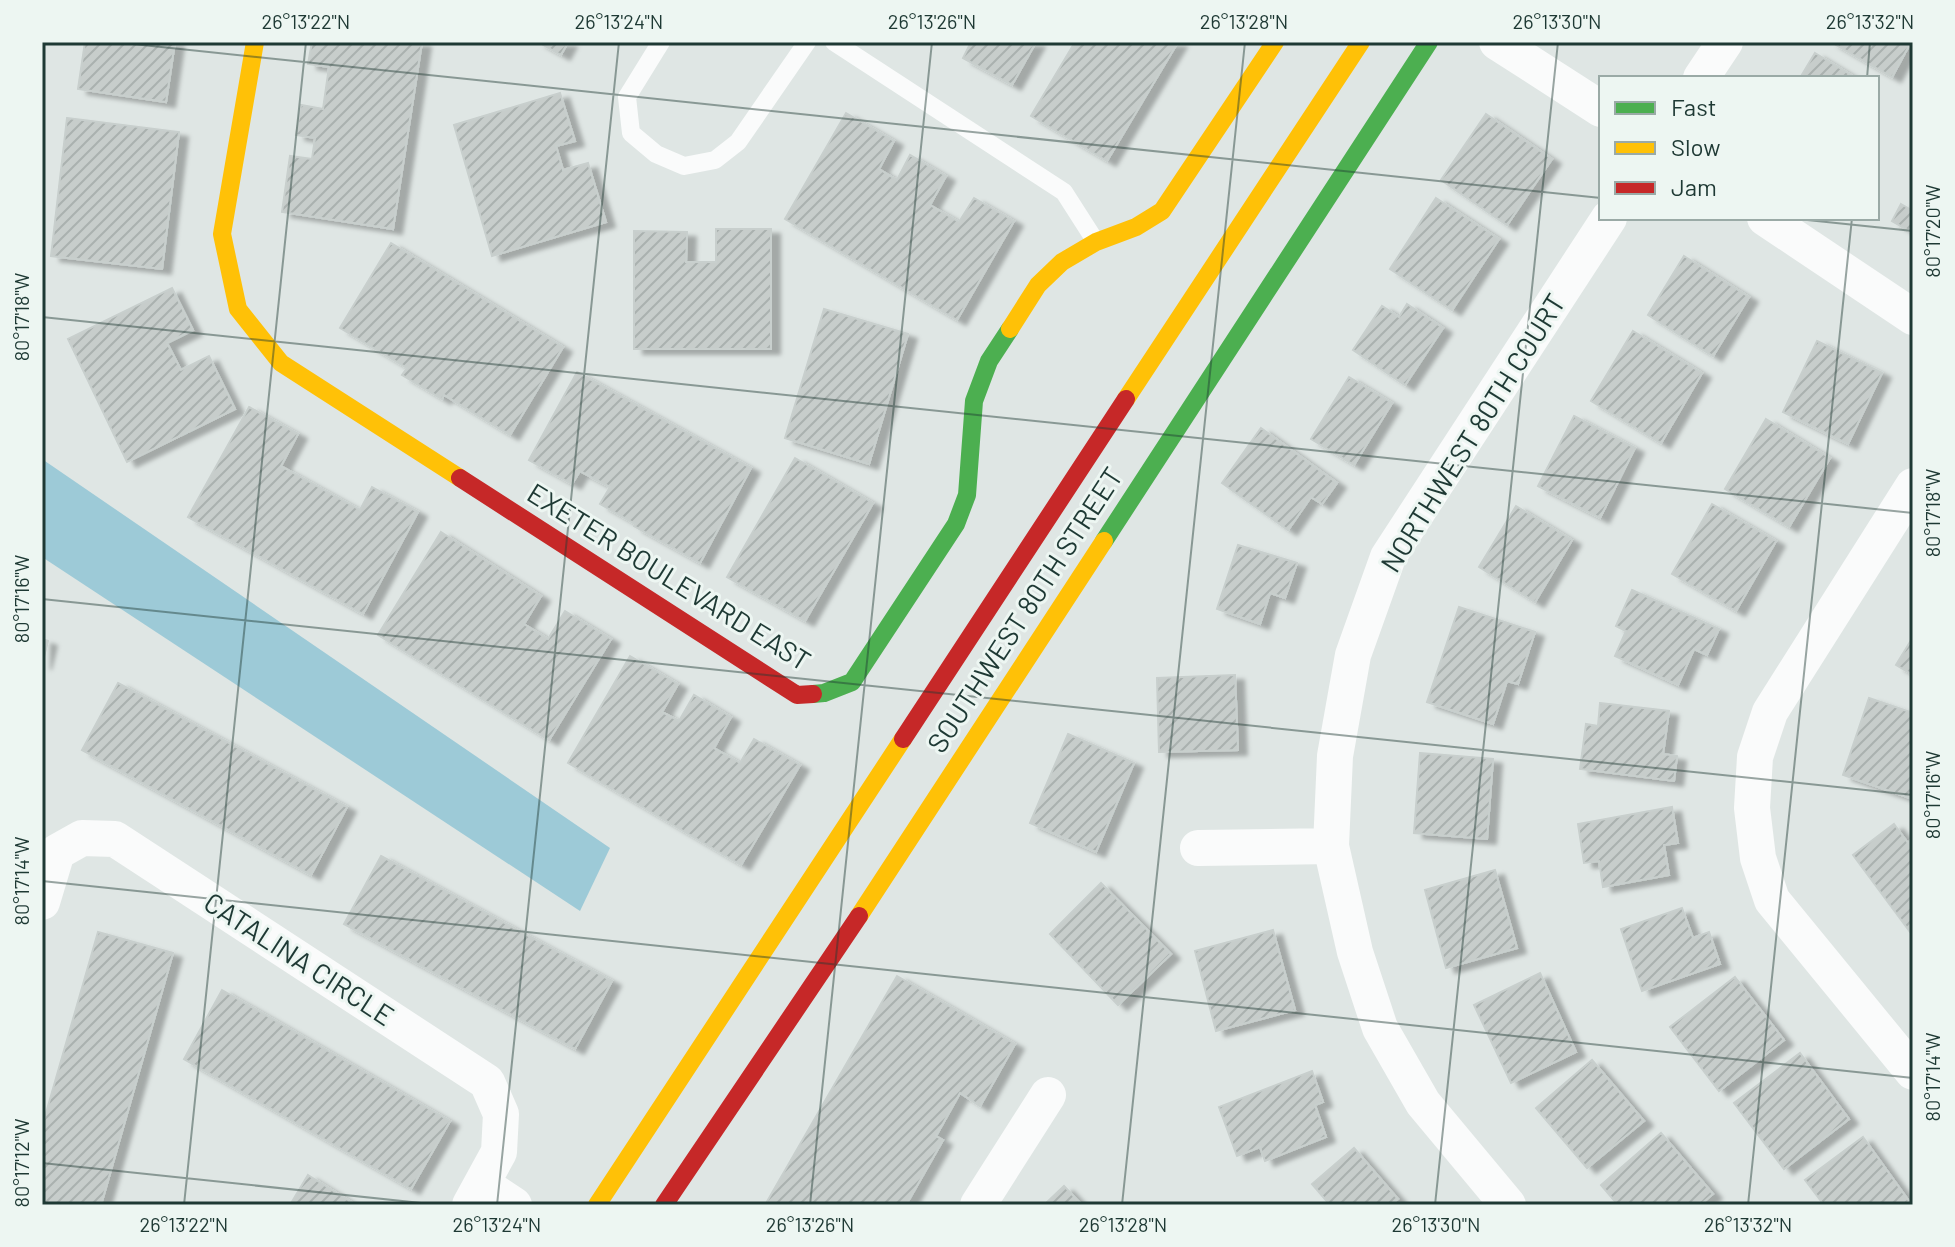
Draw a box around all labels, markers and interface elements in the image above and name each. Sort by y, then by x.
text: 26°13'22"N [262,9,350,33]
text: 26°13'24"N [575,9,663,33]
text: 26°13'26"N [888,9,976,33]
text: 26°13'28"N [1200,9,1288,33]
text: 26°13'30"N [1513,9,1601,33]
text: 26°13'32"N [1826,9,1914,33]
legend [1599,76,1879,220]
text: Fast [1671,92,1716,121]
text: Slow [1671,132,1720,161]
text: Jam [1671,172,1717,201]
text: 80°17'20"W [1920,184,1944,278]
text: 80°17'18"W [9,272,33,361]
street label: NORTHWEST 80TH COURT [1372,287,1572,578]
street label: SOUTHWEST 80TH STREET [919,460,1129,759]
text: 80°17'18"W [1920,468,1944,557]
street label: EXETER BOULEVARD EAST [522,475,817,677]
text: 80°17'16"W [9,554,33,643]
text: 80°17'16"W [1920,750,1944,839]
text: 80°17'14"W [9,836,33,925]
street label: CATALINA CIRCLE [198,884,401,1032]
text: 80°17'14"W [1920,1032,1944,1121]
text: 80°17'12"W [9,1118,33,1207]
text: 26°13'22"N [140,1212,228,1236]
text: 26°13'24"N [453,1212,541,1236]
text: 26°13'26"N [766,1212,854,1236]
text: 26°13'28"N [1079,1212,1167,1236]
text: 26°13'30"N [1392,1212,1480,1236]
text: 26°13'32"N [1704,1212,1792,1236]

